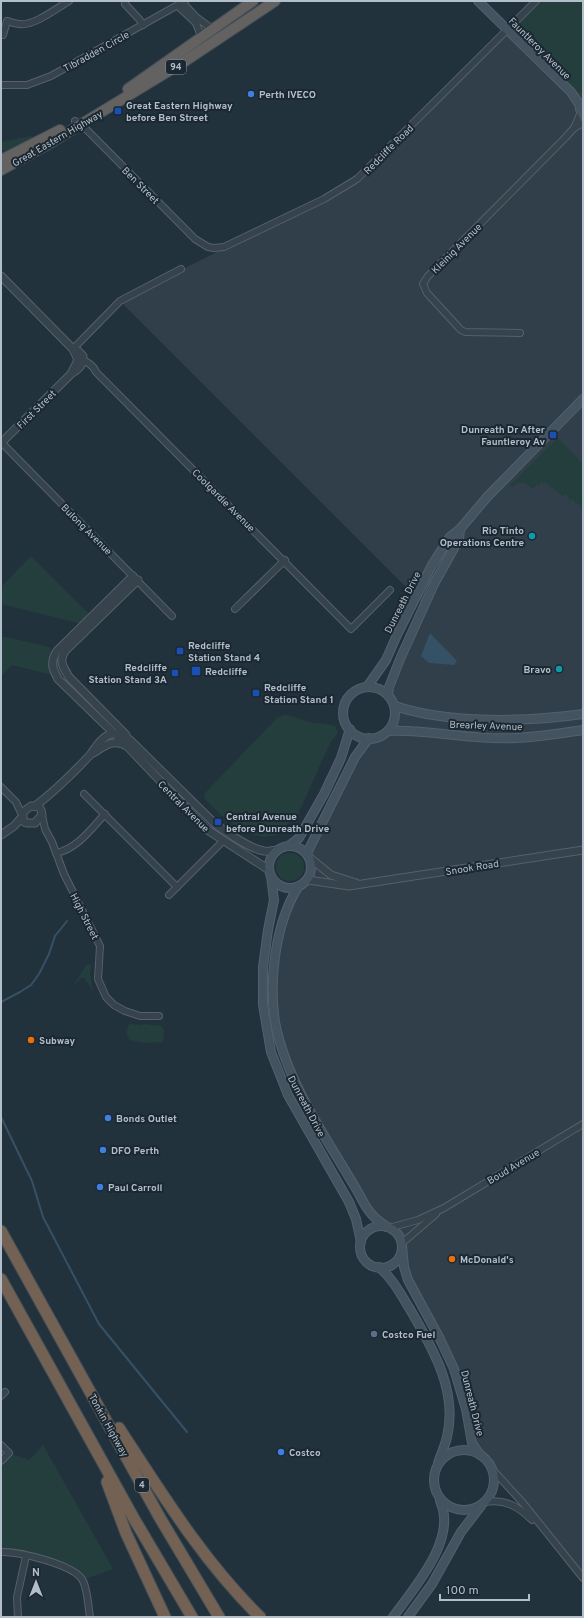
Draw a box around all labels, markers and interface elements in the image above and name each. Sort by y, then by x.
street label: Fauntleroy Avenue [505,15,573,83]
street label: Tibradden Circle [61,29,132,76]
road number: 94 [166,60,186,74]
marker: Perth IVECO [246,89,256,99]
place label: Perth IVECO [259,89,316,102]
place label: Great Eastern Highway before Ben Street [126,100,233,125]
marker: Great Eastern Highway before Ben Street [113,106,123,116]
street label: Great Eastern Highway [10,108,105,170]
street label: Redcliffe Road [361,122,417,178]
street label: Ben Street [118,165,162,208]
street label: Kleinig Avenue [429,221,485,277]
street label: First Street [15,388,60,432]
place label: Dunreath Dr After Fauntleroy Av [461,424,546,449]
marker: Dunreath Dr After Fauntleroy Av [548,430,558,440]
street label: Coolgardie Avenue [189,467,257,535]
street label: Bulong Avenue [58,502,114,558]
place label: Rio Tinto Operations Centre [440,525,524,550]
marker: Rio Tinto Operations Centre [527,531,537,541]
street label: Dunreath Drive [382,570,424,636]
place label: Redcliffe Station Stand 4 [188,640,260,665]
marker: Redcliffe Station Stand 4 [175,646,185,656]
place label: Redcliffe Station Stand 3A [88,662,167,687]
place label: Bravo [523,664,551,677]
marker: Bravo [554,664,564,674]
marker: Redcliffe [190,665,202,677]
place label: Redcliffe [205,666,248,679]
marker: Redcliffe Station Stand 3A [170,668,180,678]
place label: Redcliffe Station Stand 1 [264,682,334,707]
marker: Redcliffe Station Stand 1 [251,688,261,698]
street label: Brearley Avenue [449,719,523,734]
street label: Central Avenue [154,778,212,836]
place label: Central Avenue before Dunreath Drive [226,811,330,836]
marker: Central Avenue before Dunreath Drive [213,817,223,827]
street label: Snook Road [445,858,500,879]
street label: High Street [66,891,101,942]
marker: Subway [26,1035,36,1045]
place label: Subway [39,1035,76,1048]
street label: Dunreath Drive [284,1074,327,1140]
marker: Bonds Outlet [103,1113,113,1123]
place label: Bonds Outlet [116,1113,177,1126]
marker: DFO Perth [98,1145,108,1155]
place label: DFO Perth [111,1145,159,1158]
street label: Boud Avenue [485,1147,542,1188]
marker: Paul Carroll [95,1182,105,1192]
place label: Paul Carroll [108,1182,163,1195]
marker: McDonald's [447,1254,457,1264]
place label: McDonald's [460,1254,514,1267]
marker: Costco Fuel [369,1329,379,1339]
place label: Costco Fuel [382,1329,435,1342]
street label: Dunreath Drive [457,1369,486,1438]
street label: Tonkin Highway [85,1392,130,1460]
marker: Costco [276,1447,286,1457]
place label: Costco [289,1447,321,1460]
road number: 4 [135,1478,149,1492]
north arrow [16,1562,56,1602]
text: N [32,1566,40,1580]
scale bar [440,1576,529,1602]
text: 100 m [446,1583,479,1599]

